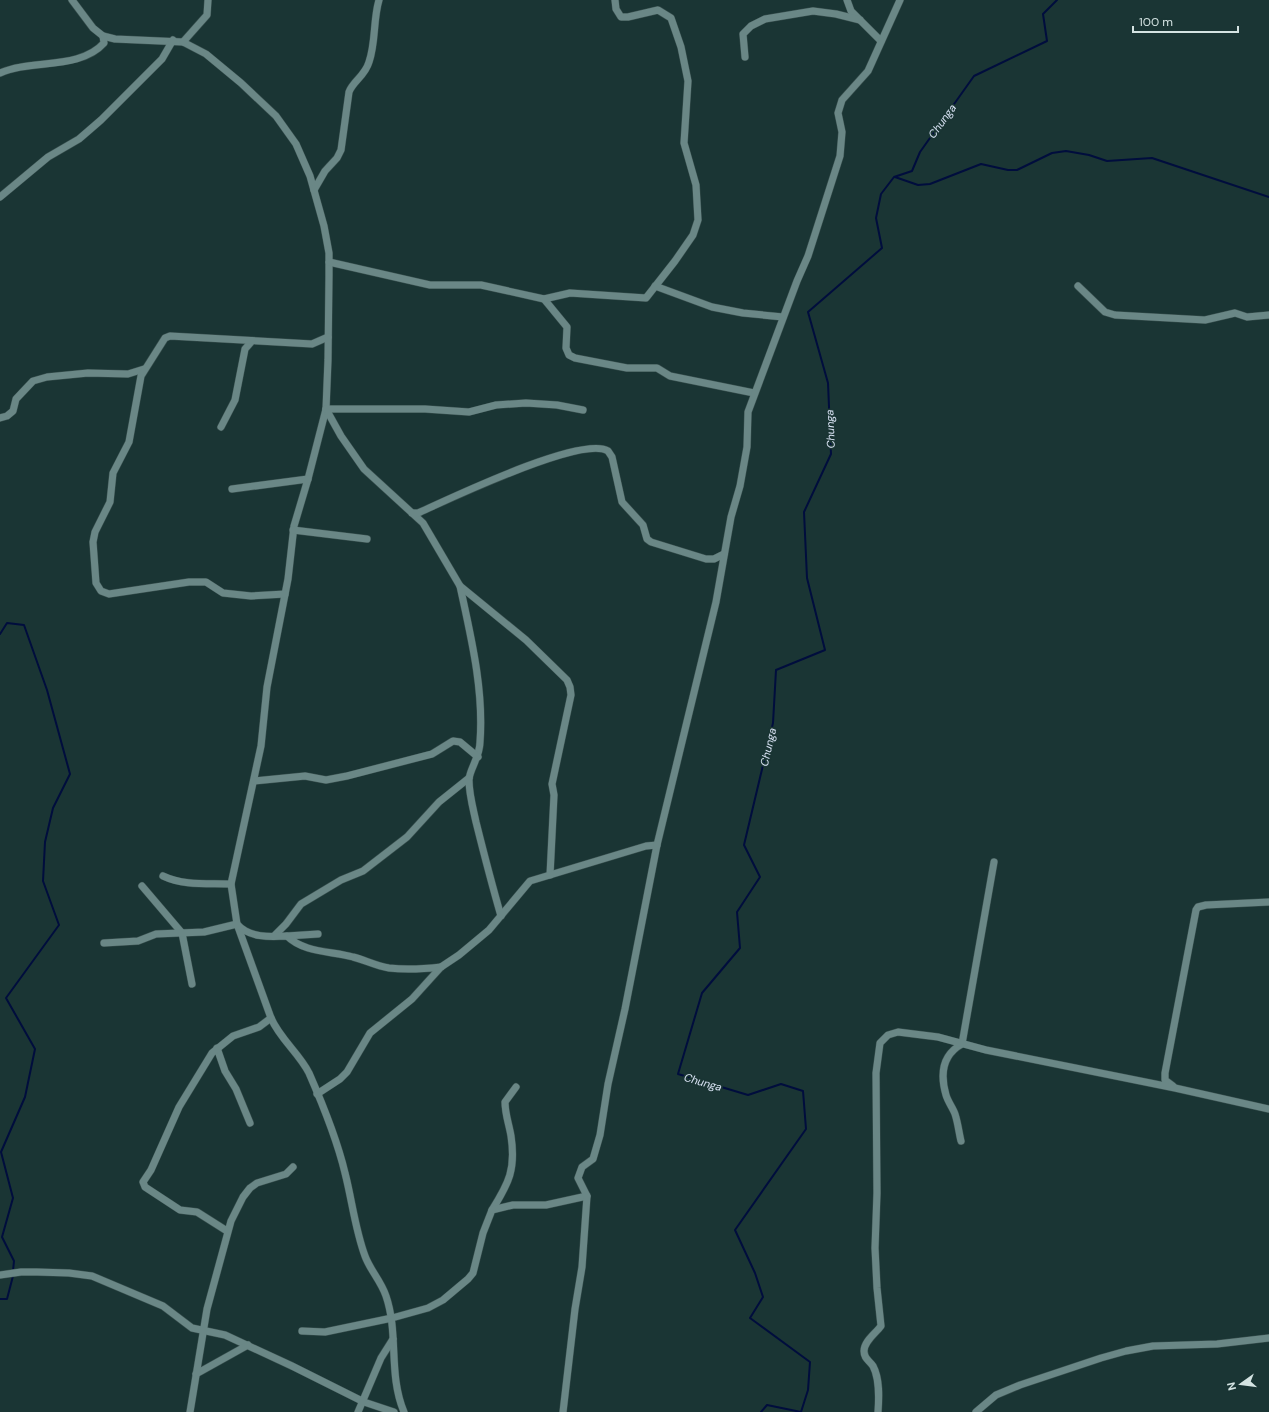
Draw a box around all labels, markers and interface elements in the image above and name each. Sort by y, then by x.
scale bar [1133,8,1238,34]
text: 100 m [1139,14,1173,30]
water label: Chunga [925,101,959,141]
water label: Chunga [822,409,838,449]
water label: Chunga [757,726,779,768]
water label: Chunga [682,1070,724,1094]
north arrow [1221,1364,1261,1404]
text: N [1224,1381,1239,1392]

